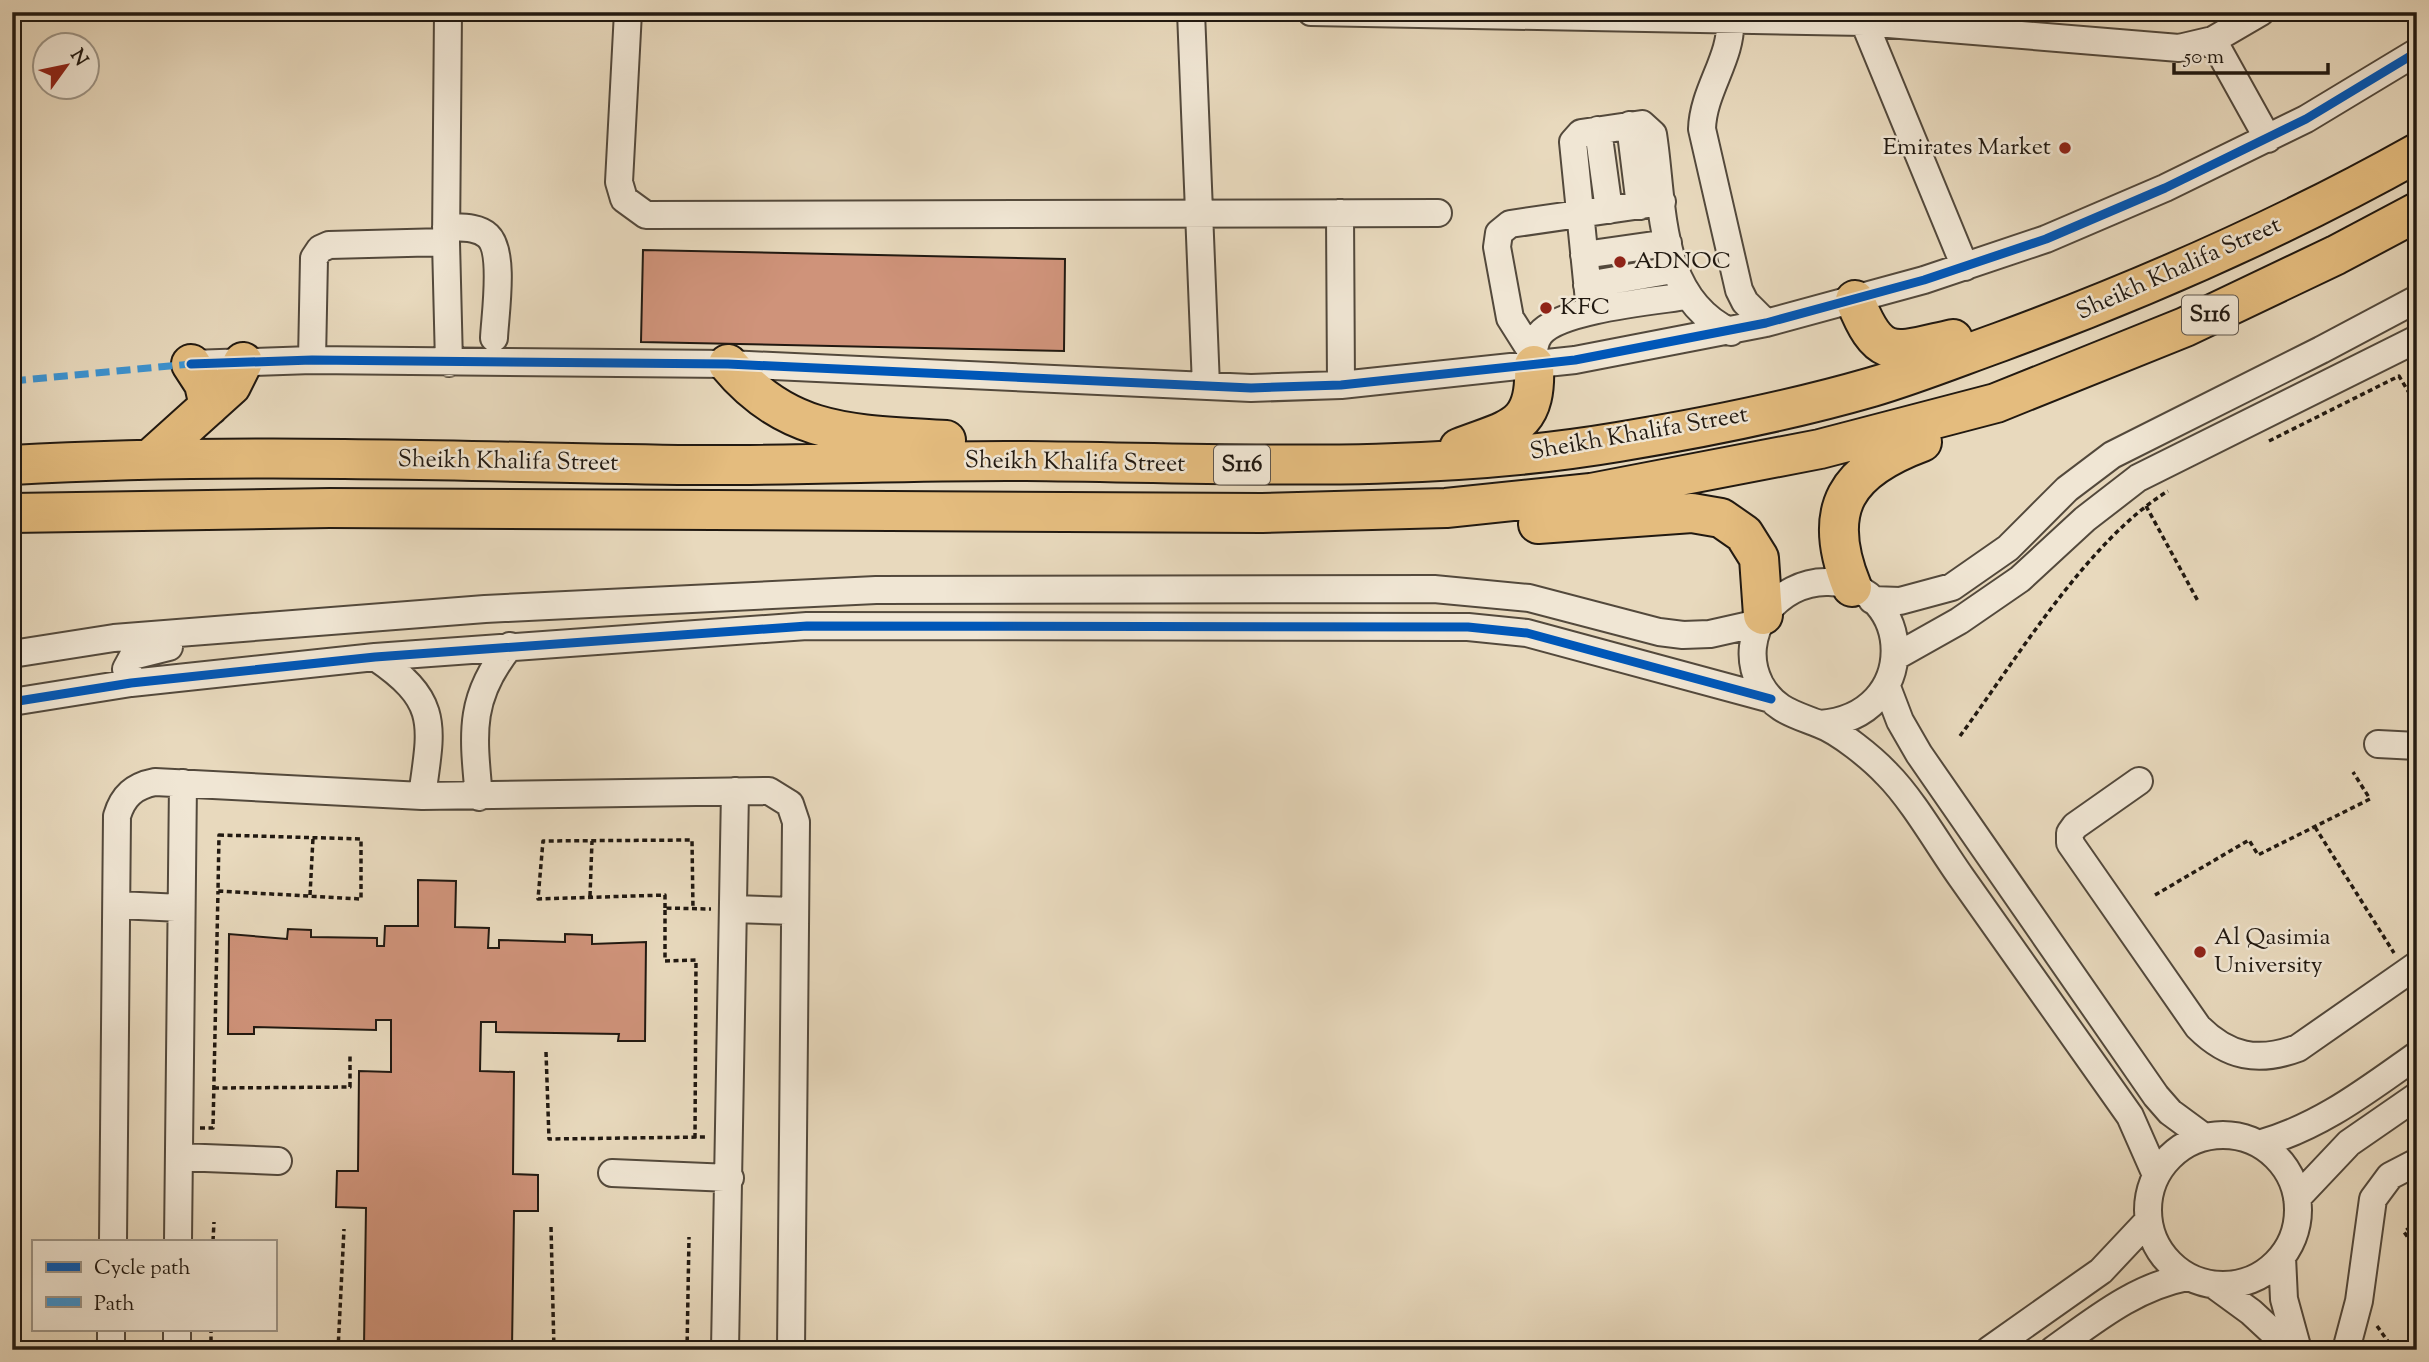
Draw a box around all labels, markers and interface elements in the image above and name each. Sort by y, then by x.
north arrow [32,32,102,102]
scale bar [2174,32,2328,76]
text: 50 m [2183,43,2224,73]
text: N [63,44,94,72]
place label: Emirates Market [1883,131,2051,165]
marker: Emirates Market [2057,140,2073,156]
street label: Sheikh Khalifa Street [2071,209,2287,329]
place label: ADNOC [1634,245,1731,279]
marker: ADNOC [1612,254,1628,270]
place label: KFC [1560,291,1610,325]
road number: S116 [2182,296,2238,334]
marker: KFC [1538,300,1554,316]
street label: Sheikh Khalifa Street [1527,398,1751,470]
street label: Sheikh Khalifa Street [397,443,619,481]
street label: Sheikh Khalifa Street [964,444,1186,482]
road number: S116 [1214,446,1270,485]
place label: Al Qasimia University [2214,921,2330,983]
marker: Al Qasimia University [2192,944,2208,960]
legend [32,1240,276,1330]
text: Cycle path [94,1254,191,1284]
text: Path [94,1290,135,1320]

